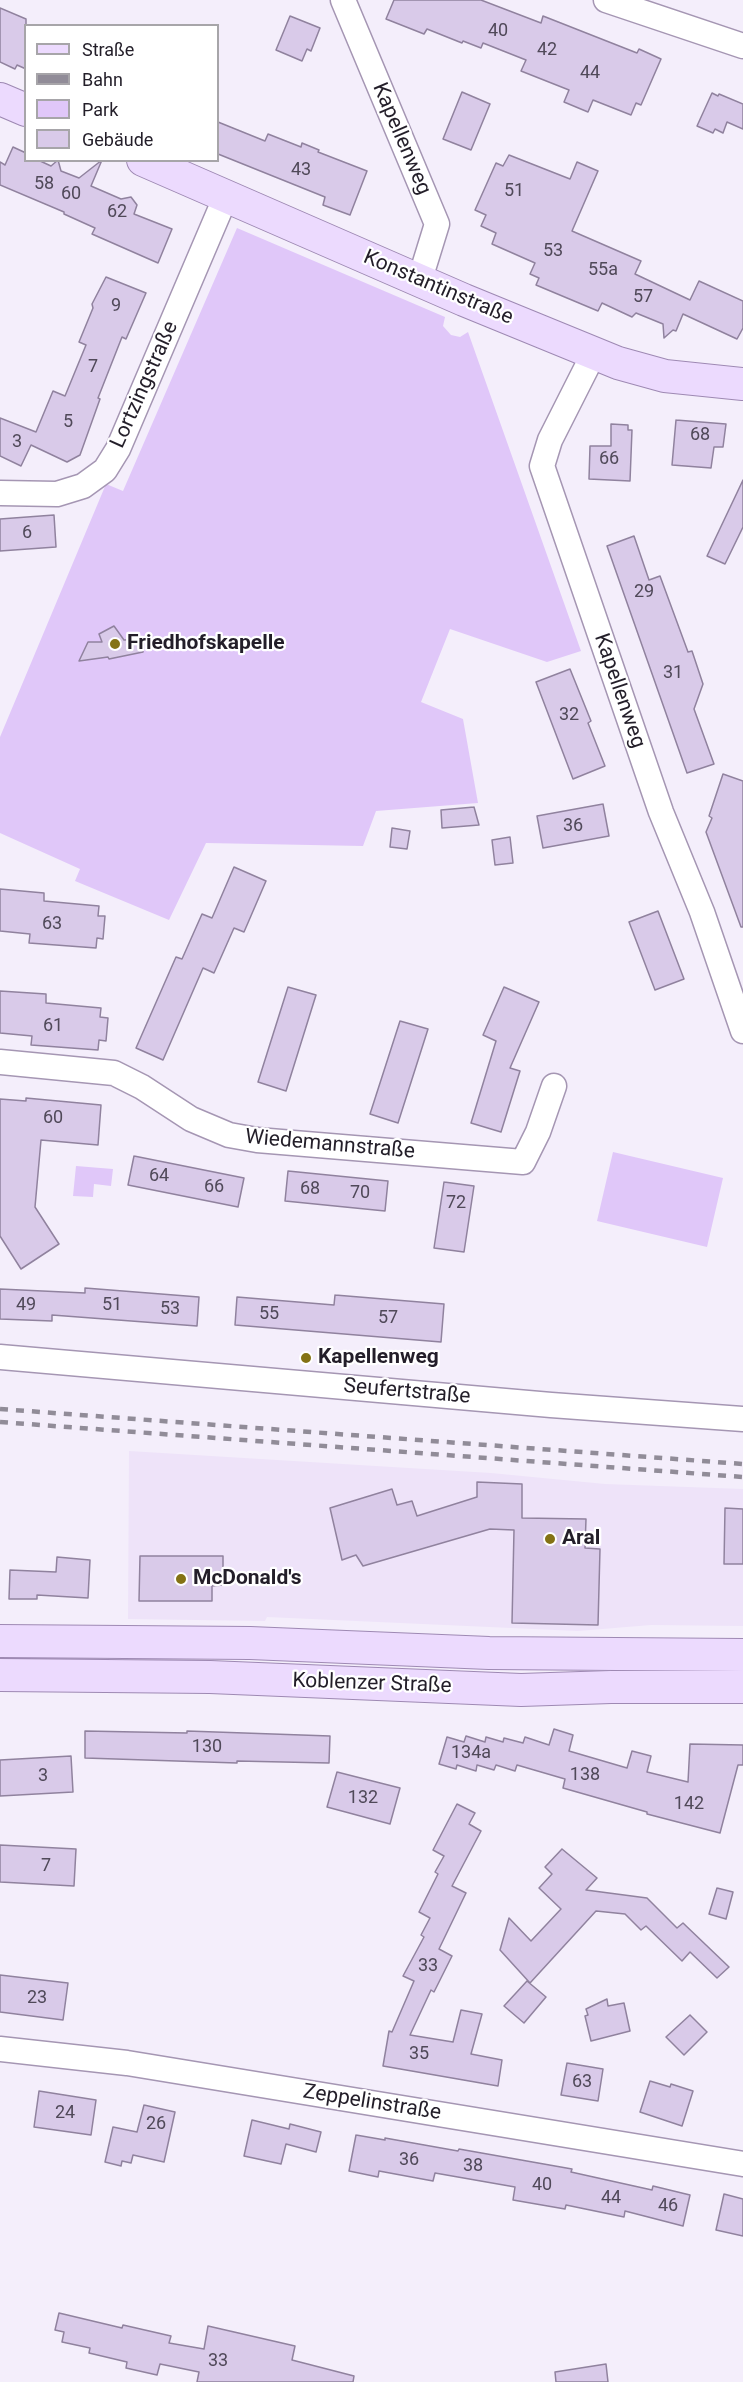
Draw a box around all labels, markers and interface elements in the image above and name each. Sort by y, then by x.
house number: 40 [488,20,508,42]
legend [24,24,219,162]
text: Straße [82,39,134,60]
house number: 42 [537,39,557,61]
house number: 44 [580,62,600,84]
text: Bahn [82,69,123,90]
street label: Kapellenweg [366,79,436,199]
text: Park [82,99,118,120]
text: Gebäude [82,129,153,150]
house number: 43 [291,159,311,181]
house number: 58 [34,173,54,195]
house number: 51 [504,180,524,202]
house number: 60 [61,183,81,205]
house number: 62 [107,201,127,223]
house number: 53 [543,240,563,262]
street label: Konstantinstraße [359,245,517,331]
house number: 55a [588,259,618,281]
house number: 57 [633,286,653,308]
house number: 9 [111,295,121,317]
street label: Lortzingstraße [106,318,184,452]
house number: 7 [88,356,98,378]
house number: 5 [63,411,73,433]
house number: 68 [690,424,710,446]
house number: 3 [12,431,22,453]
house number: 66 [599,448,619,470]
house number: 6 [22,522,32,544]
house number: 29 [634,581,654,603]
place label: Friedhofskapelle [127,631,285,657]
street label: Kapellenweg [588,631,650,751]
marker: Friedhofskapelle [108,637,122,651]
house number: 31 [663,662,683,684]
house number: 32 [559,704,579,726]
house number: 36 [563,815,583,837]
house number: 63 [42,913,62,935]
house number: 61 [43,1015,63,1037]
house number: 60 [43,1107,63,1129]
street label: Wiedemannstraße [244,1125,416,1165]
house number: 64 [149,1165,169,1187]
house number: 66 [204,1176,224,1198]
house number: 68 [300,1178,320,1200]
house number: 70 [350,1182,370,1204]
house number: 72 [446,1192,466,1214]
house number: 49 [16,1294,36,1316]
house number: 51 [102,1294,122,1316]
house number: 53 [160,1298,180,1320]
house number: 55 [259,1303,279,1325]
house number: 57 [378,1307,398,1329]
place label: Kapellenweg [318,1345,439,1371]
marker: Kapellenweg [299,1351,313,1365]
street label: Seufertstraße [342,1374,472,1410]
place label: Aral [562,1526,600,1552]
marker: Aral [543,1532,557,1546]
place label: McDonald's [193,1566,301,1592]
marker: McDonald's [174,1572,188,1586]
street label: Koblenzer Straße [292,1669,452,1699]
house number: 130 [192,1736,222,1758]
house number: 134a [451,1742,491,1764]
house number: 138 [570,1764,600,1786]
house number: 3 [38,1765,48,1787]
house number: 132 [348,1787,378,1809]
house number: 142 [674,1793,704,1815]
house number: 7 [41,1855,51,1877]
house number: 33 [418,1955,438,1977]
house number: 23 [27,1987,47,2009]
house number: 35 [409,2043,429,2065]
house number: 63 [572,2071,592,2093]
street label: Zeppelinstraße [301,2080,443,2126]
house number: 24 [55,2102,75,2124]
house number: 26 [146,2113,166,2135]
house number: 36 [399,2149,419,2171]
house number: 38 [463,2155,483,2177]
house number: 40 [532,2174,552,2196]
house number: 44 [601,2187,621,2209]
house number: 46 [658,2195,678,2217]
house number: 33 [208,2350,228,2372]

